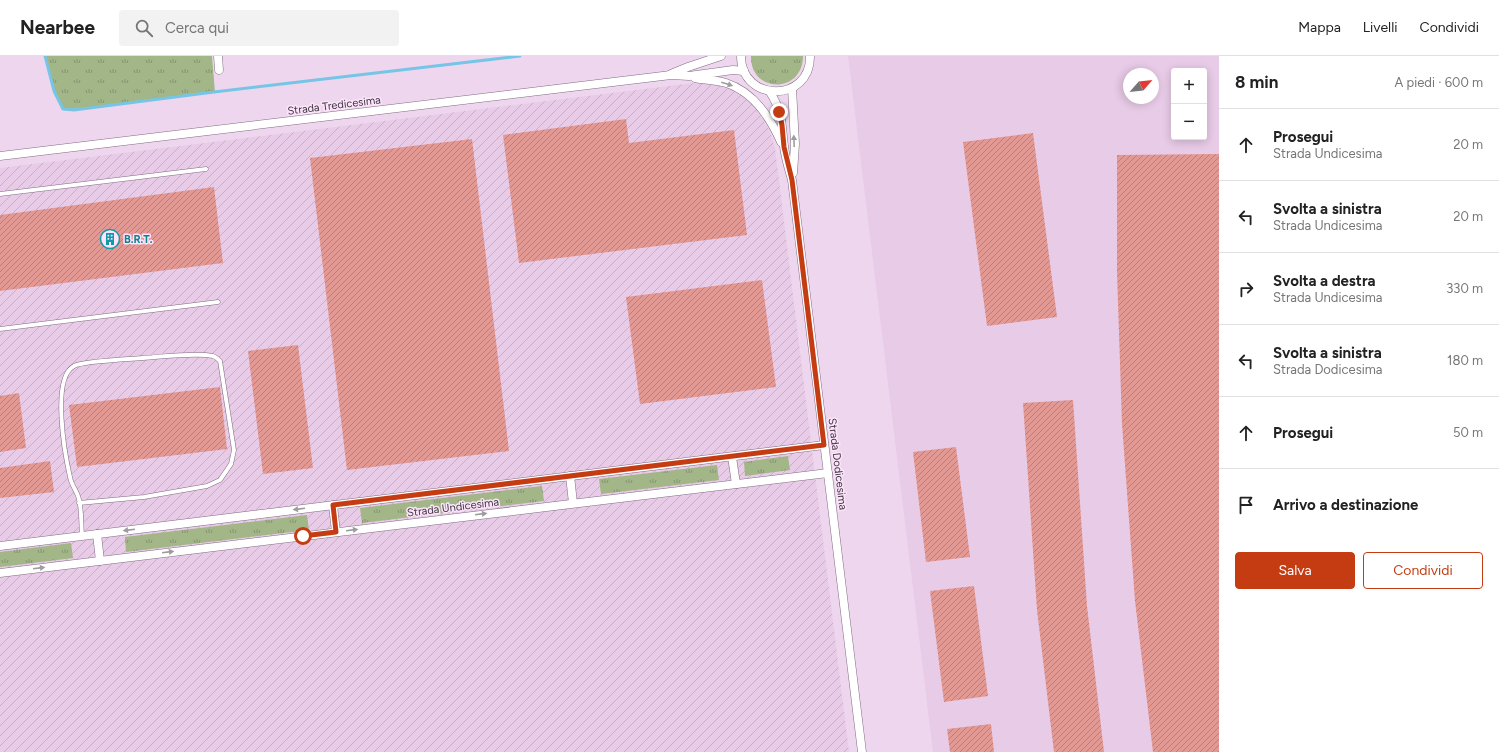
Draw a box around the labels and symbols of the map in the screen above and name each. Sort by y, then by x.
north arrow [1123,68,1159,104]
one-way arrow [721,82,733,88]
street label: Strada Tredicesima [287,93,381,118]
route end [770,103,788,121]
one-way arrow [791,135,798,147]
building icon: B.R.T. [99,228,121,250]
place label: B.R.T. [124,233,153,246]
street label: Strada Dodicesima [825,417,850,511]
street label: Strada Undicesima [406,495,500,520]
one-way arrow [293,506,305,513]
one-way arrow [475,511,487,517]
one-way arrow [122,527,135,533]
route start [294,527,312,545]
one-way arrow [346,527,358,533]
one-way arrow [162,549,174,556]
one-way arrow [33,565,45,571]

